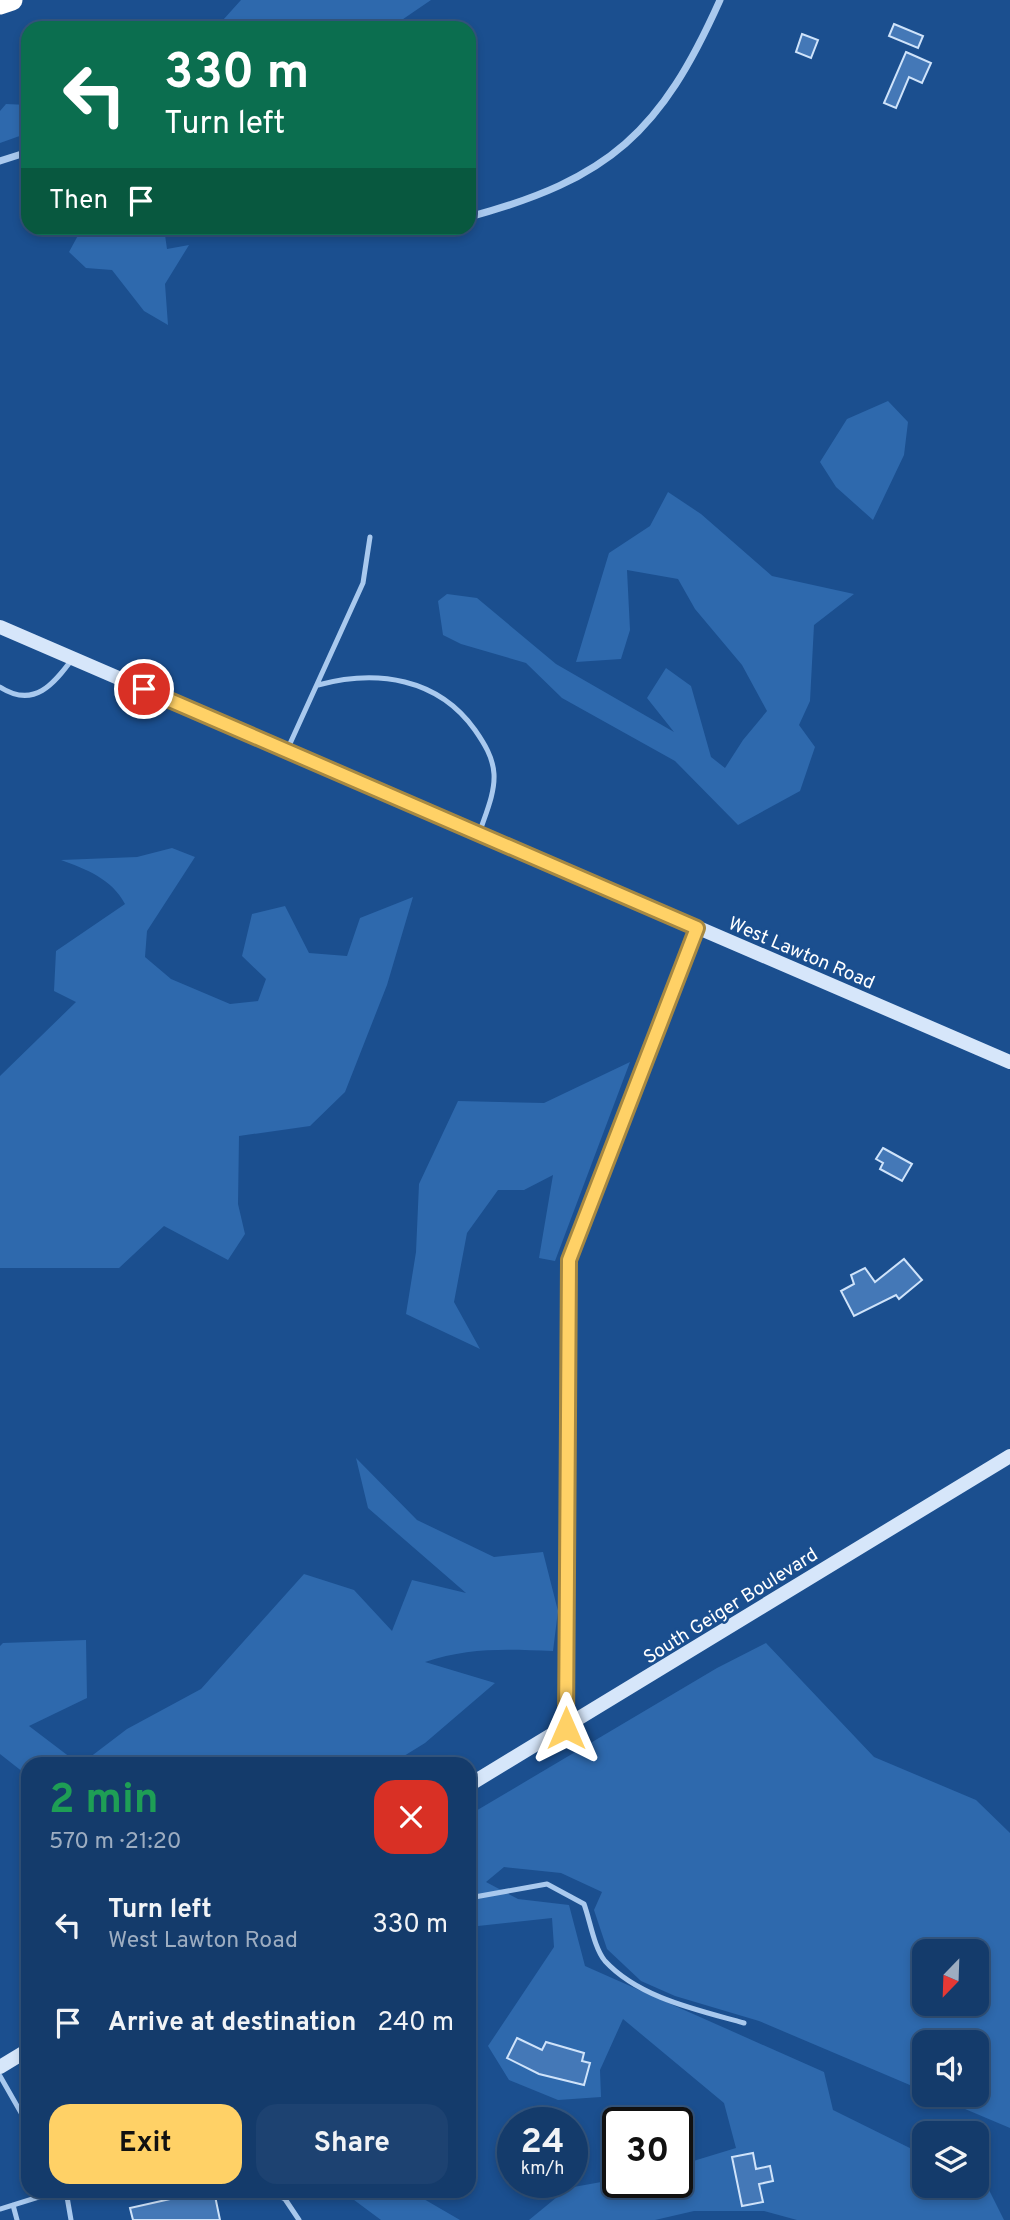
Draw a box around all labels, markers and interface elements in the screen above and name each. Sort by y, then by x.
text: 330 m [164,44,309,106]
icon: left [49,49,140,140]
text: Turn left [164,105,285,145]
icon: arrive [122,182,160,220]
text: Then [49,185,108,218]
pin [114,659,174,719]
icon: arrive [125,670,163,708]
street label: West Lawton Road [724,912,878,996]
street label: South Geiger Boulevard [639,1543,823,1670]
position arrow [529,1691,603,1765]
text: 2 min [49,1775,159,1828]
button: close [374,1780,448,1854]
text: 570 m · 21:20 [49,1828,182,1857]
text: Turn left [108,1894,212,1927]
icon: left [49,1906,87,1944]
text: 330 m [372,1909,448,1942]
text: West Lawton Road [108,1927,298,1956]
north arrow [912,1939,989,2016]
map controls [912,1939,989,2198]
icon: arrive [49,2004,87,2042]
text: Arrive at destination [108,2007,356,2040]
text: 240 m [377,2007,454,2040]
button: sound [912,2030,989,2107]
button: Exit [49,2104,242,2184]
button: Share [256,2104,448,2184]
speed limit sign: 30 [602,2107,693,2198]
text: 24 [521,2121,564,2165]
button: layers [912,2121,989,2198]
text: km/h [521,2158,564,2181]

